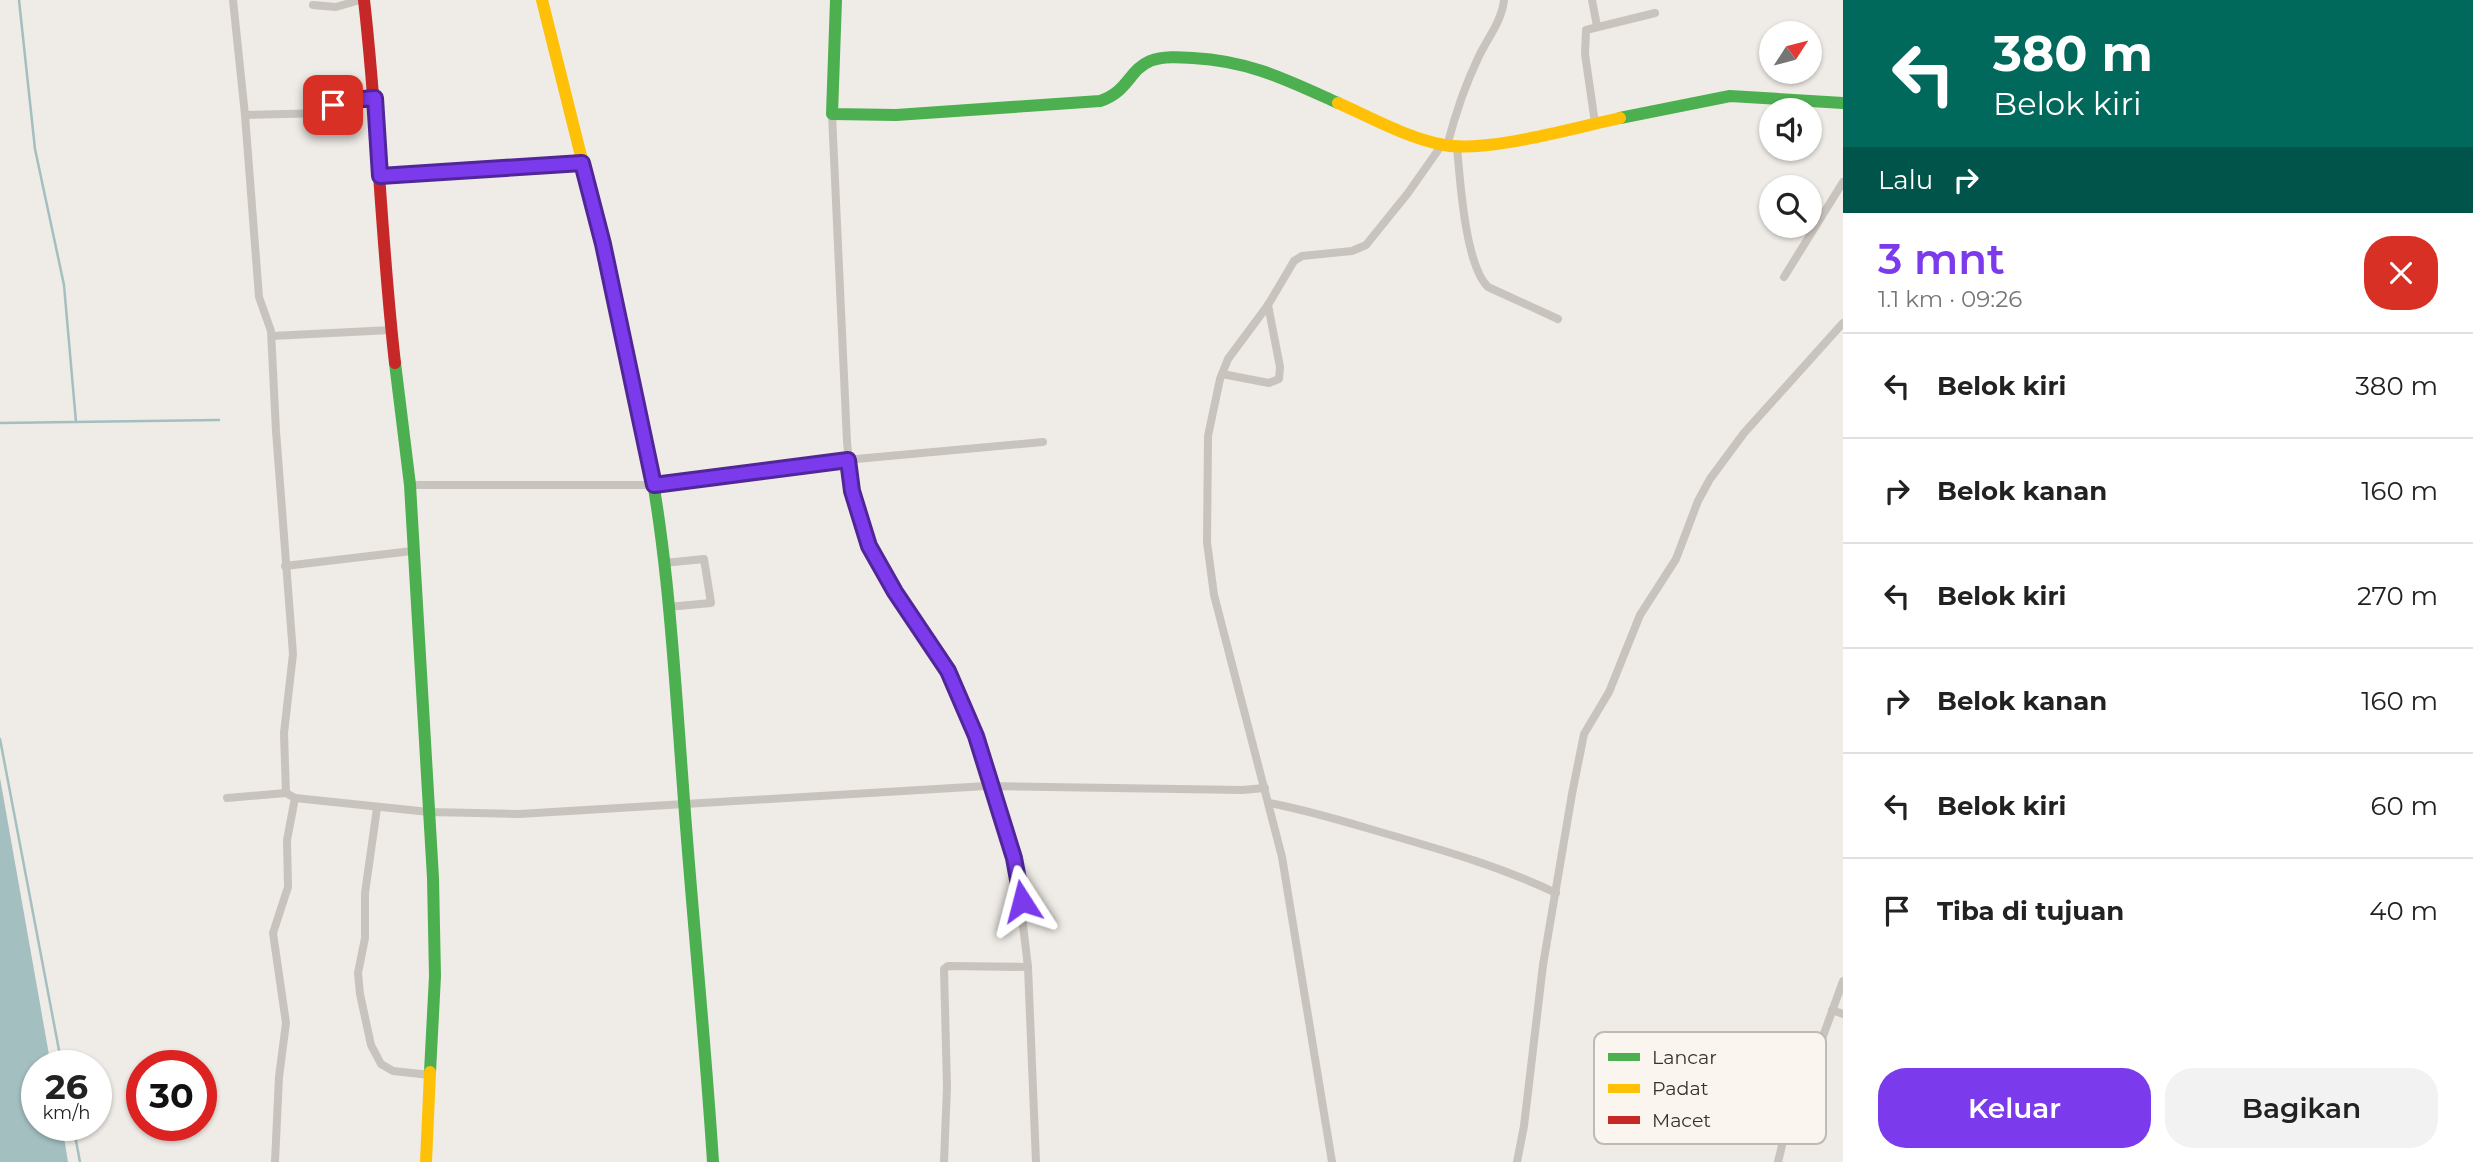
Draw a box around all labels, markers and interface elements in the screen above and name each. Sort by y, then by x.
north arrow [1759,21,1822,84]
map controls [1759,21,1822,238]
text: 380 m [1993,24,2153,83]
icon: left [1878,28,1969,119]
pin [303,75,363,135]
text: Belok kiri [1993,84,2142,123]
icon: arrive [314,86,352,124]
button: sound [1759,98,1822,161]
icon: right [1947,161,1985,199]
text: Lalu [1878,164,1933,196]
button: search [1759,175,1822,238]
text: 3 mnt [1878,233,2005,285]
button: close [2364,236,2438,310]
text: 1.1 km · 09:26 [1878,285,2022,313]
icon: left [1878,367,1916,405]
text: Belok kiri [1937,370,2066,402]
text: 380 m [2355,370,2438,402]
icon: right [1878,472,1916,510]
text: Belok kanan [1937,475,2107,507]
text: 160 m [2361,475,2438,507]
icon: left [1878,577,1916,615]
text: Belok kiri [1937,580,2066,612]
text: 270 m [2357,580,2438,612]
icon: right [1878,682,1916,720]
text: Belok kanan [1937,685,2107,717]
text: 160 m [2361,685,2438,717]
icon: left [1878,787,1916,825]
text: Belok kiri [1937,790,2066,822]
text: 60 m [2371,790,2438,822]
position arrow [985,864,1059,938]
icon: arrive [1878,892,1916,930]
text: Tiba di tujuan [1937,895,2124,927]
text: 40 m [2369,895,2438,927]
legend [1594,1032,1826,1144]
text: Lancar [1652,1046,1717,1069]
speed limit sign: 30 [126,1050,217,1141]
text: 26 [45,1065,88,1108]
button: Keluar [1878,1068,2151,1148]
button: Bagikan [2165,1068,2438,1148]
text: Padat [1652,1077,1709,1100]
text: km/h [42,1102,91,1124]
text: Macet [1652,1109,1711,1132]

